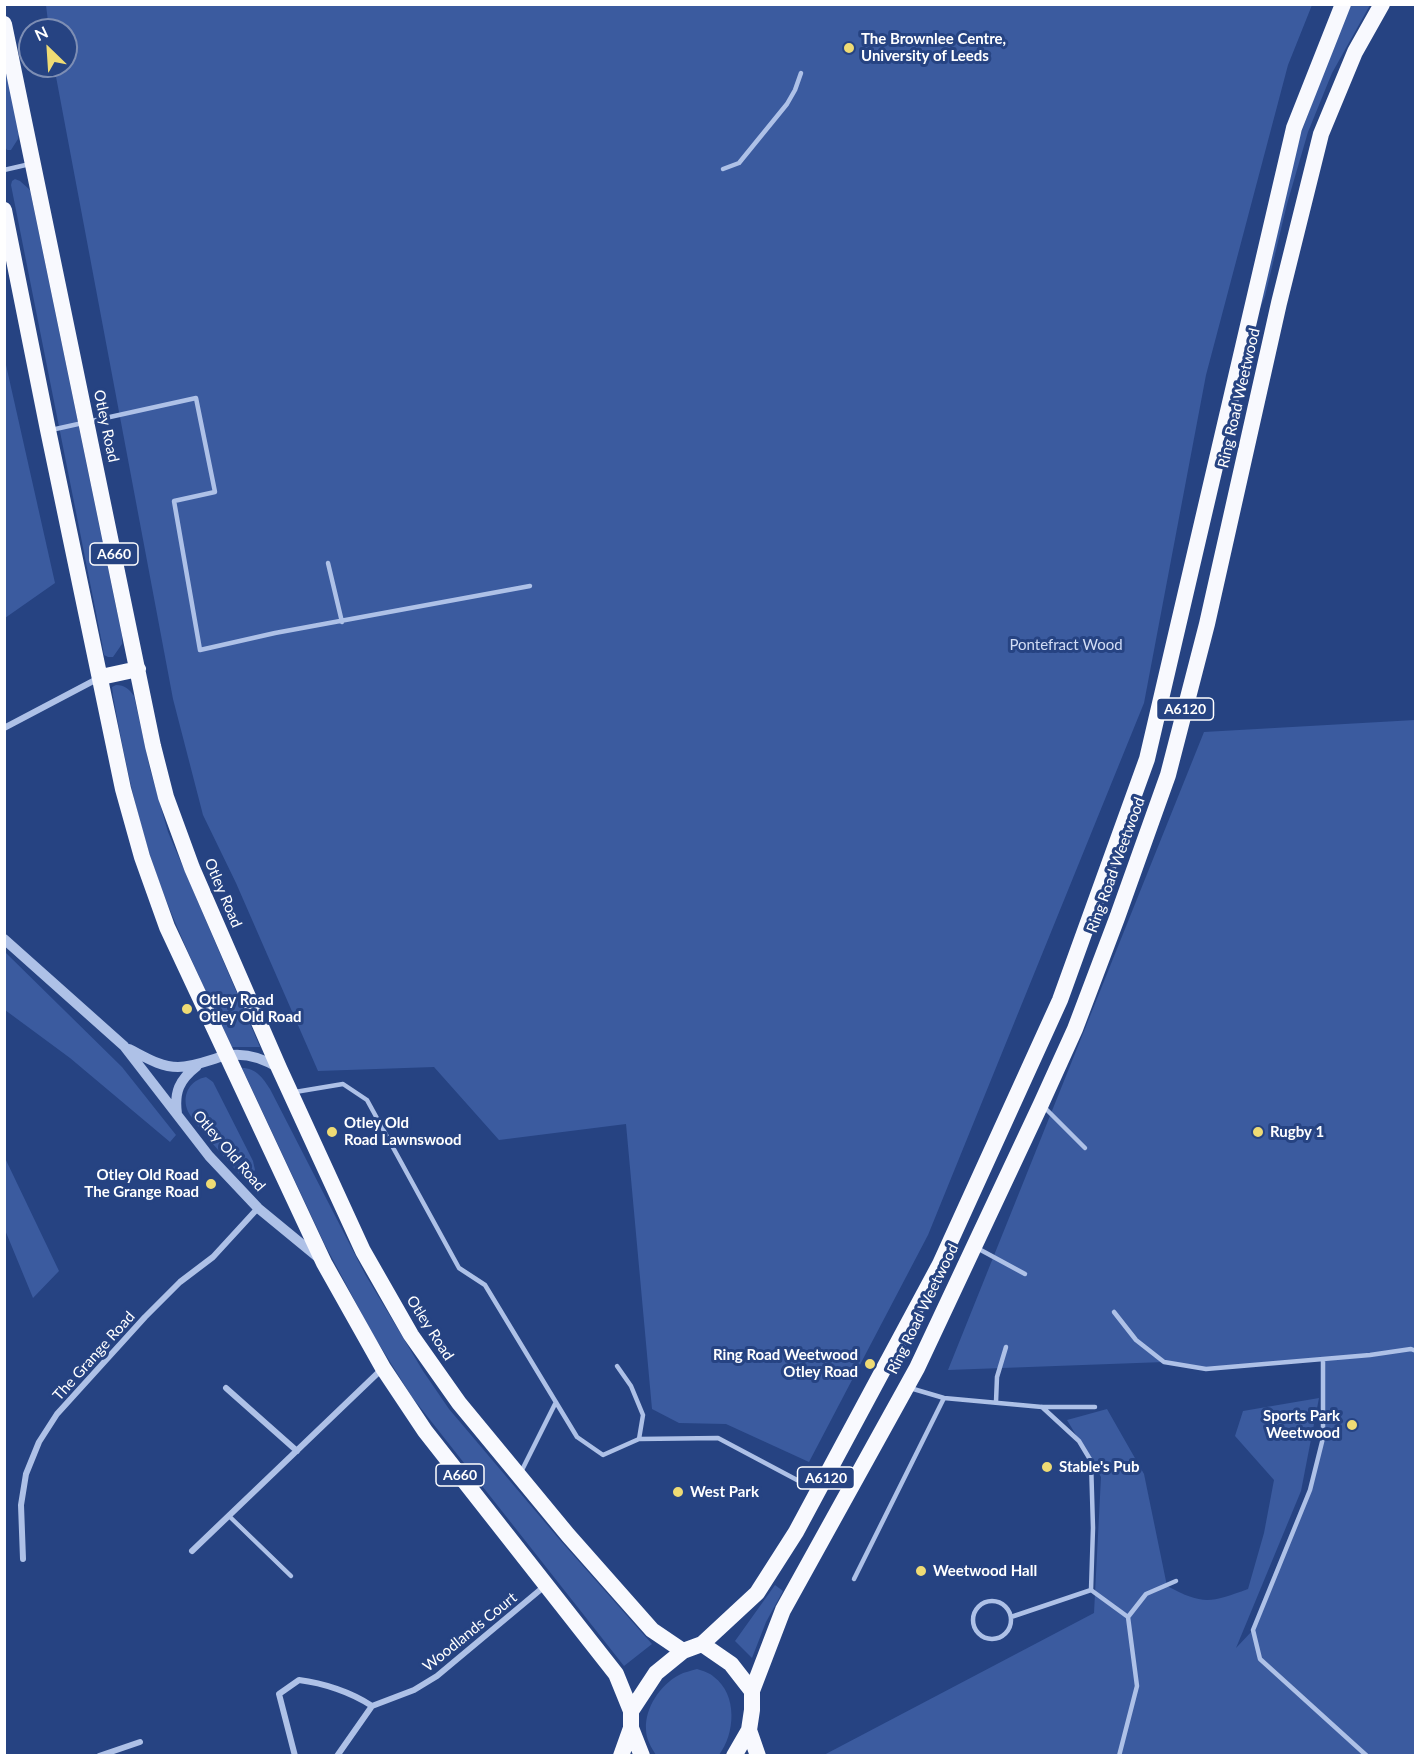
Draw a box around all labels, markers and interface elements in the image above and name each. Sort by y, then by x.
north arrow [18,18,78,78]
text: N [31,22,51,44]
place label: The Brownlee Centre, University of Leeds [861,30,1006,65]
marker: The Brownlee Centre, University of Leeds [842,41,856,55]
street label: Ring Road Weetwood [1214,326,1264,470]
street label: Otley Road [90,388,122,464]
road number: A660 [90,543,138,565]
park label: Pontefract Wood [1009,636,1123,654]
road number: A6120 [1156,698,1214,720]
street label: Ring Road Weetwood [1083,795,1149,935]
street label: Otley Road [200,856,246,930]
place label: Otley Road Otley Old Road [199,991,302,1026]
marker: Otley Road Otley Old Road [180,1002,194,1016]
street label: Otley Old Road [189,1107,269,1195]
place label: Otley Old Road Lawnswood [344,1114,462,1149]
place label: Rugby 1 [1270,1123,1324,1141]
marker: Otley Old Road Lawnswood [325,1125,339,1139]
marker: Rugby 1 [1251,1125,1265,1139]
place label: Otley Old Road The Grange Road [84,1166,199,1201]
marker: Otley Old Road The Grange Road [204,1177,218,1191]
street label: Ring Road Weetwood [884,1241,962,1377]
street label: Otley Road [402,1292,458,1364]
street label: The Grange Road [49,1308,139,1404]
place label: Ring Road Weetwood Otley Road [713,1346,858,1381]
marker: Ring Road Weetwood Otley Road [863,1357,877,1371]
place label: Sports Park Weetwood [1263,1407,1340,1442]
marker: Sports Park Weetwood [1345,1418,1359,1432]
place label: Stable's Pub [1059,1458,1139,1476]
marker: Stable's Pub [1040,1460,1054,1474]
road number: A660 [436,1464,484,1486]
road number: A6120 [798,1467,854,1489]
place label: West Park [690,1483,759,1501]
marker: West Park [671,1485,685,1499]
place label: Weetwood Hall [933,1562,1037,1580]
marker: Weetwood Hall [914,1564,928,1578]
street label: Woodlands Court [419,1589,521,1675]

